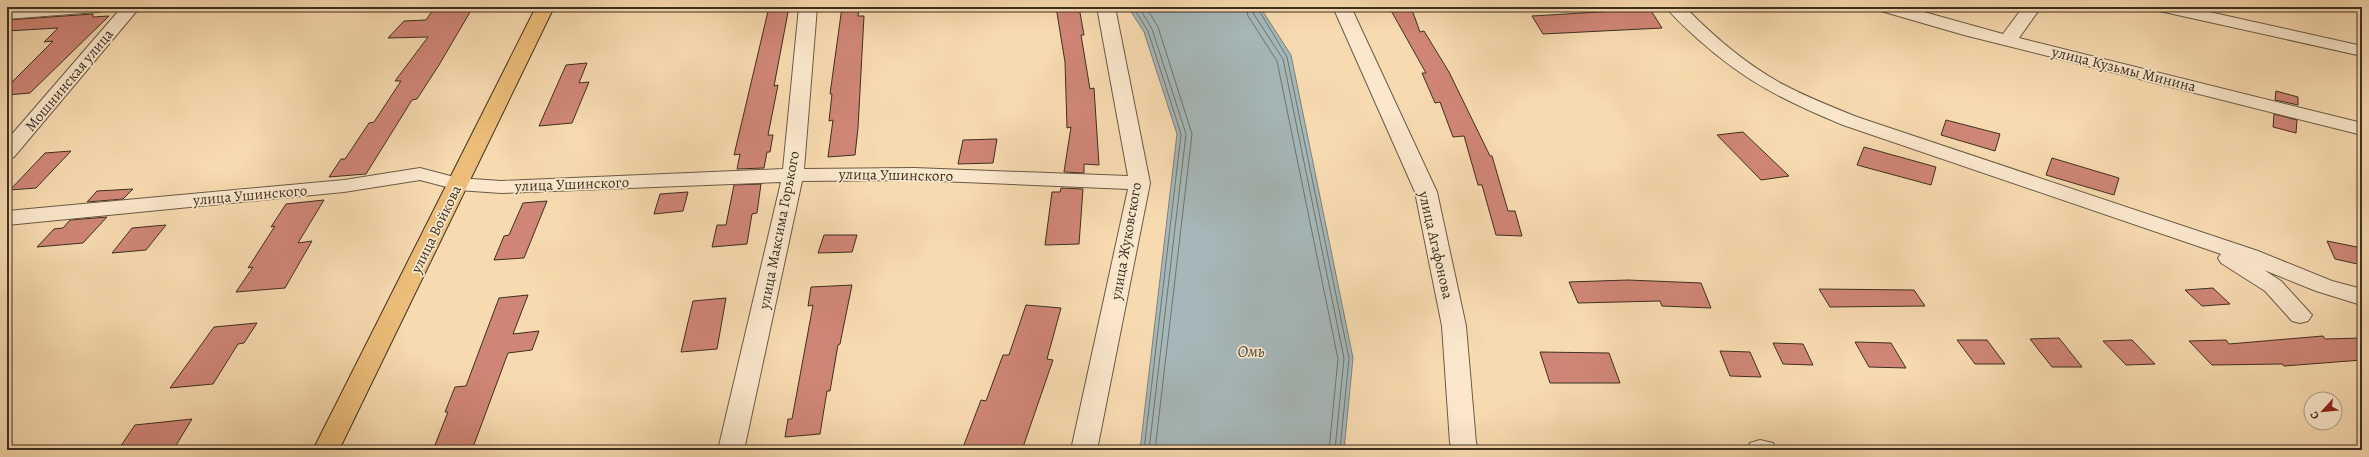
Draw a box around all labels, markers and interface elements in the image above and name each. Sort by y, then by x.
street label: Мошнинская улица [20,25,118,135]
street label: улица Кузьмы Минина [2049,41,2198,97]
street label: улица Максима Горького [754,149,804,312]
street label: улица Ушинского [838,164,953,186]
street label: улица Ушинского [513,172,630,196]
street label: улица Ушинского [191,180,308,210]
street label: улица Жуковского [1106,181,1146,302]
street label: улица Войкова [406,182,466,277]
street label: улица Агафонова [1414,188,1458,301]
water label: Омь [1237,341,1265,363]
north arrow [2303,391,2343,431]
text: С [2306,409,2323,422]

